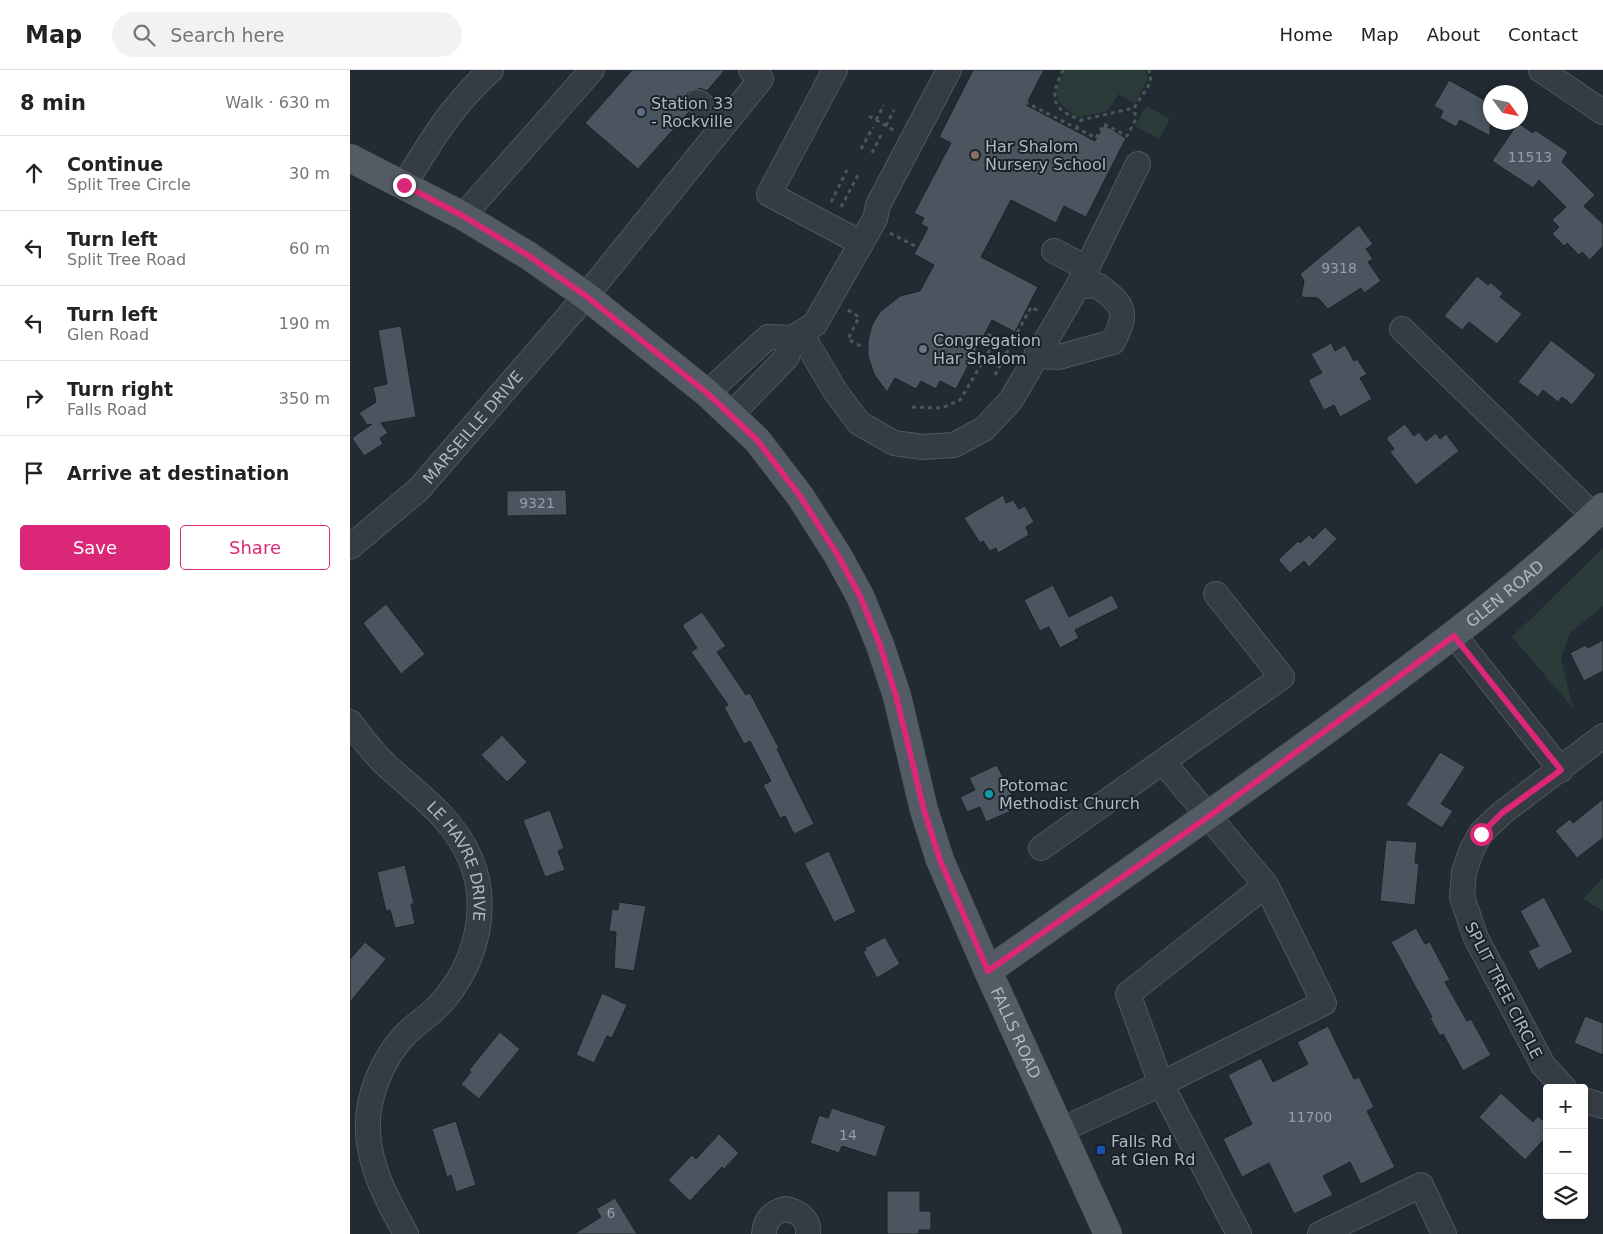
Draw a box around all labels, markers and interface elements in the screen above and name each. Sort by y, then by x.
search box [112,12,462,57]
text: Map [25,21,82,49]
icon: search [130,21,158,49]
text: Search here [170,24,284,46]
text: Home [1280,24,1333,45]
text: Map [1361,24,1399,45]
text: About [1427,24,1480,45]
text: Contact [1508,24,1578,45]
north arrow [1483,85,1528,130]
text: 8 min [20,91,86,115]
text: Walk · 630 m [225,93,330,112]
place label: Station 33 - Rockville [651,94,733,131]
marker: Station 33 - Rockville [635,106,647,118]
place label: Har Shalom Nursery School [985,137,1106,174]
marker: Har Shalom Nursery School [969,149,981,161]
house number: 11513 [1508,149,1552,165]
text: Continue [67,153,163,175]
icon: ahead [20,159,48,187]
text: 30 m [289,164,330,183]
route end [393,174,416,197]
text: Split Tree Circle [67,175,191,194]
text: Turn left [67,228,158,250]
icon: left [20,234,48,262]
text: 60 m [289,239,330,258]
text: Split Tree Road [67,250,186,269]
house number: 9318 [1321,260,1357,276]
text: Turn left [67,303,158,325]
icon: left [20,309,48,337]
text: 190 m [279,314,330,333]
text: Glen Road [67,325,149,344]
place label: Congregation Har Shalom [933,331,1041,368]
marker: Congregation Har Shalom [917,343,929,355]
street label: MARSEILLE DRIVE [419,367,527,488]
text: Turn right [67,378,173,400]
icon: right [20,384,48,412]
text: 350 m [279,389,330,408]
text: Falls Road [67,400,147,419]
icon: arrive [20,459,48,487]
text: Arrive at destination [67,462,289,484]
house number: 9321 [519,495,555,511]
button: Save [20,525,170,570]
button: Share [180,525,330,570]
street label: GLEN ROAD [1462,556,1548,631]
place label: Potomac Methodist Church [999,776,1140,813]
marker: Potomac Methodist Church [983,788,995,800]
street label: LE HAVRE DRIVE [423,797,489,922]
route start [1470,823,1493,846]
street label: SPLIT TREE CIRCLE [1461,919,1546,1062]
street label: FALLS ROAD [987,984,1045,1082]
map controls [1543,1084,1588,1219]
button: + [1543,1084,1588,1129]
house number: 11700 [1288,1109,1332,1125]
house number: 14 [839,1127,857,1143]
button: − [1543,1129,1588,1174]
place label: Falls Rd at Glen Rd [1111,1132,1195,1169]
marker: Falls Rd at Glen Rd [1095,1144,1107,1156]
button: layers [1543,1174,1588,1219]
house number: 6 [607,1205,616,1221]

